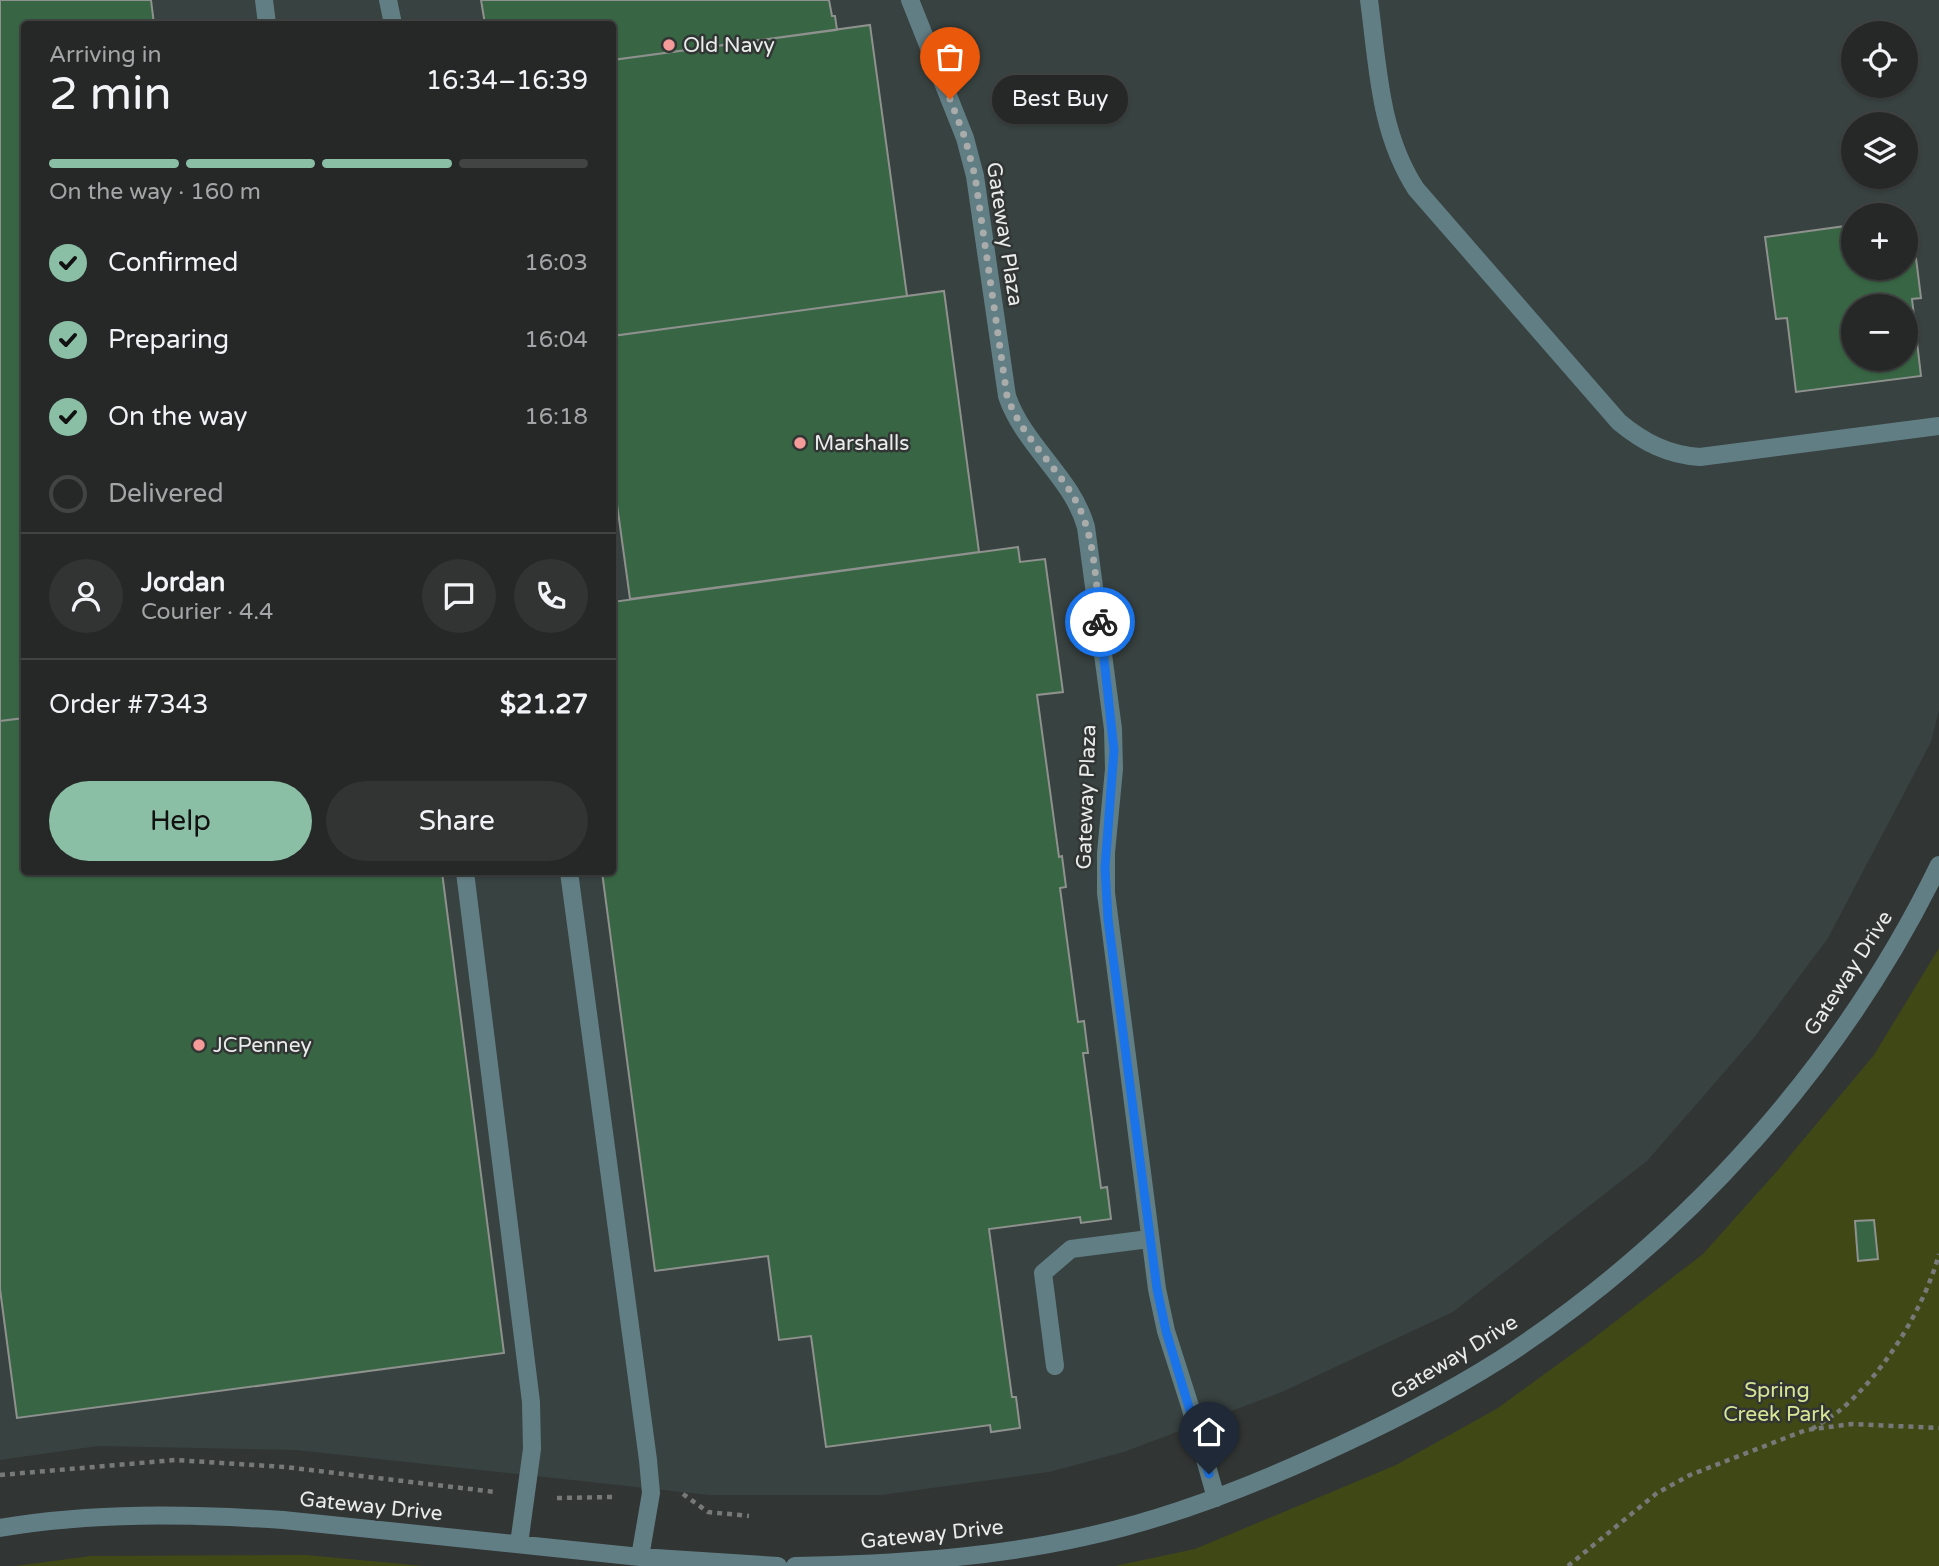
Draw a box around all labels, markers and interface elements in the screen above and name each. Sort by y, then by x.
map controls [1841,21,1918,371]
button: locate [1841,21,1918,98]
pin [920,27,980,99]
place label: Old Navy [683,33,775,58]
marker: Old Navy [661,37,677,53]
icon: bag [931,38,969,76]
text: Arriving in [49,41,162,69]
text: 16:34–16:39 [426,65,588,96]
text: 2 min [49,67,172,122]
callout: Best Buy [992,74,1128,124]
text: Best Buy [1012,85,1108,113]
button: layers [1841,112,1918,189]
street label: Gateway Plaza [981,160,1028,308]
text: On the way · 160 m [49,178,261,206]
button: + [1841,203,1918,280]
icon: check [49,244,87,282]
text: Confirmed [108,247,238,278]
text: 16:03 [524,249,588,277]
button: − [1841,294,1918,371]
icon: check [49,321,87,359]
text: Preparing [108,324,229,355]
text: 16:04 [524,326,588,354]
icon: check [49,398,87,436]
text: On the way [108,401,248,432]
text: 16:18 [524,403,588,431]
place label: Marshalls [814,431,909,456]
marker: Marshalls [792,435,808,451]
text: Delivered [108,478,224,509]
button: person [49,559,123,633]
button: chat [422,559,496,633]
button: phone [514,559,588,633]
text: Jordan [141,567,225,598]
courier [1065,587,1135,657]
text: Courier · 4.4 [141,598,273,626]
icon: bike [1081,603,1119,641]
text: Order #7343 [49,689,209,720]
text: $21.27 [500,689,588,720]
street label: Gateway Plaza [1071,724,1102,870]
button: Help [49,781,312,861]
button: Share [326,781,588,861]
street label: Gateway Drive [1799,906,1898,1040]
place label: JCPenney [213,1033,312,1058]
marker: JCPenney [191,1037,207,1053]
street label: Gateway Drive [1386,1310,1522,1405]
park label: Spring Creek Park [1723,1378,1831,1427]
pin [1179,1402,1239,1474]
icon: home [1190,1413,1228,1451]
street label: Gateway Drive [298,1487,444,1526]
street label: Gateway Drive [859,1515,1005,1554]

